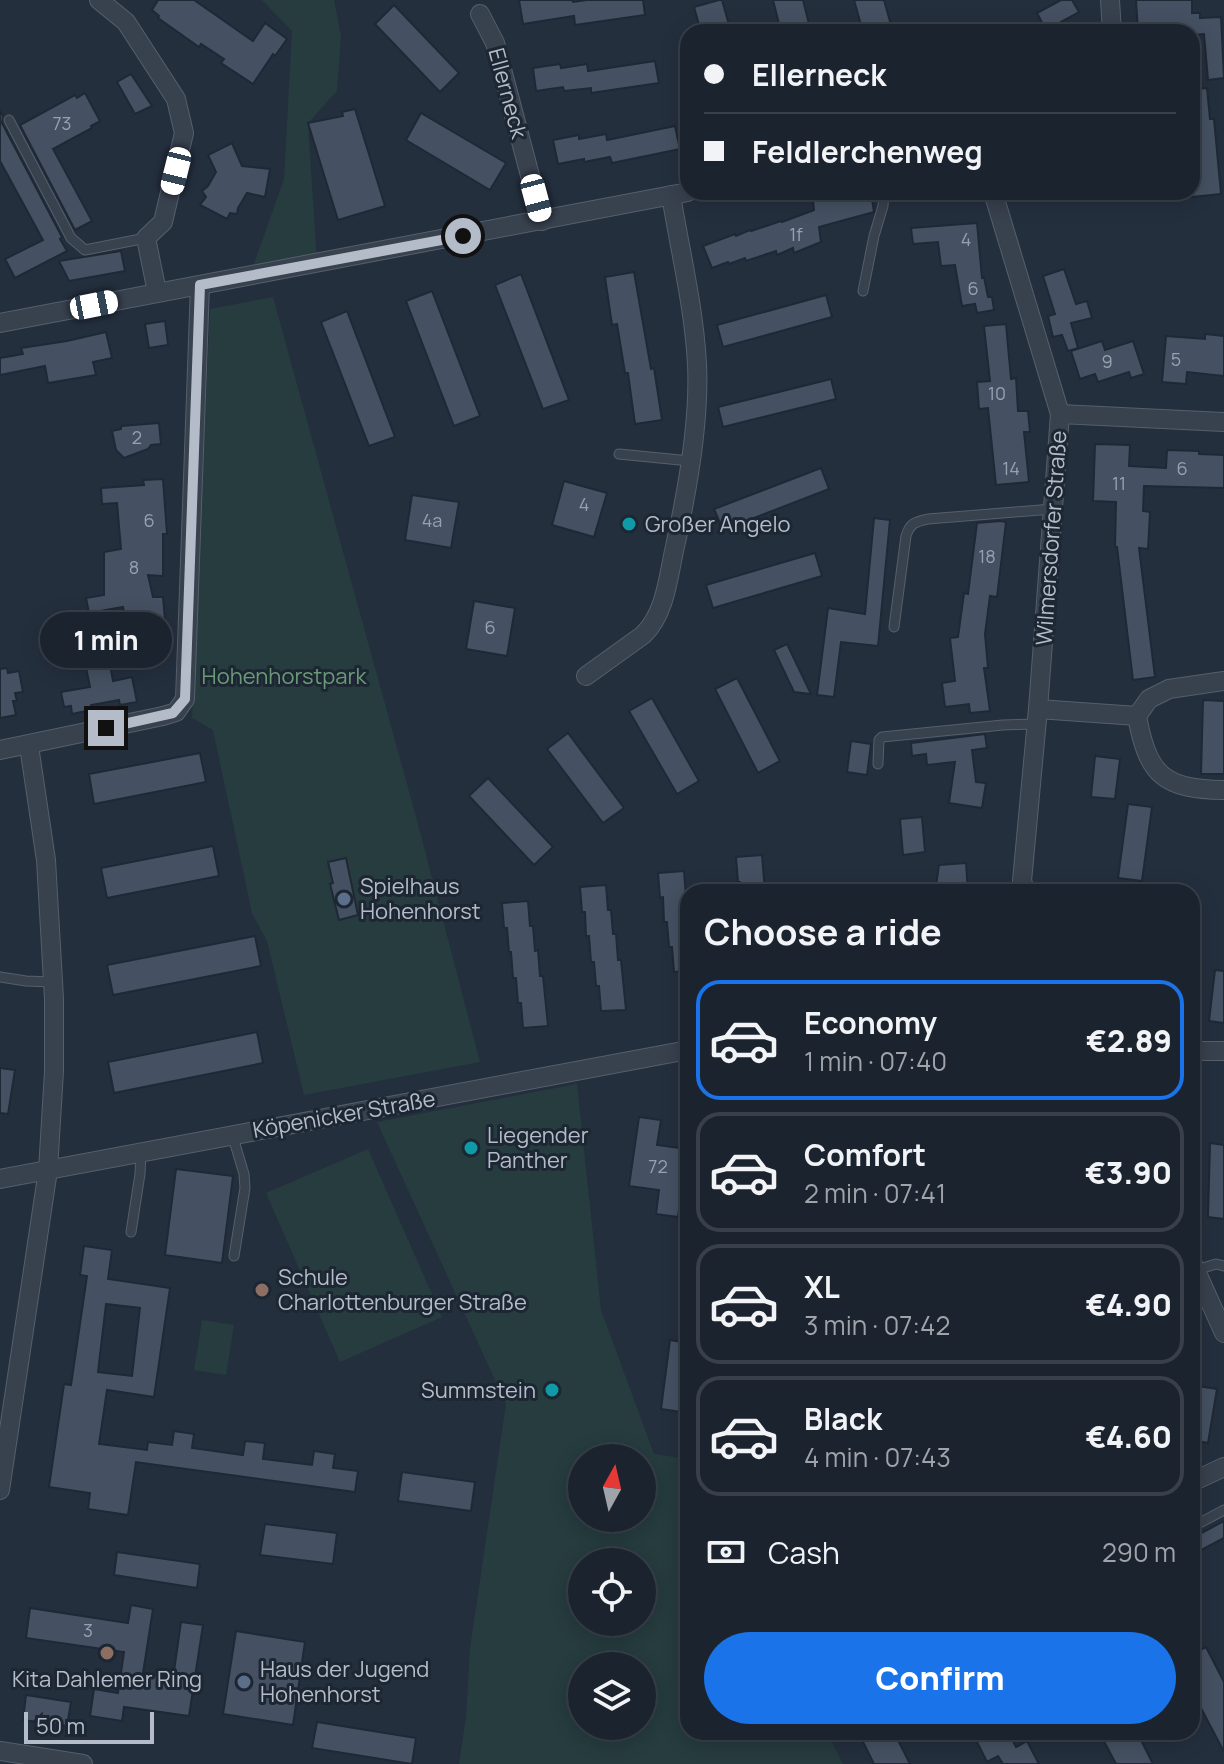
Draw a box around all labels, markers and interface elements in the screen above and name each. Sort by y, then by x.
street label: Ellerneck [482,44,535,143]
text: Ellerneck [752,54,886,95]
house number: 73 [53,111,72,135]
text: Feldlerchenweg [752,131,983,172]
car [159,145,193,197]
car [518,172,554,224]
route start [445,218,481,254]
house number: 1f [789,222,803,246]
house number: 4 [961,227,971,251]
house number: 6 [967,276,979,300]
car [68,289,120,321]
house number: 5 [1171,347,1181,371]
house number: 9 [1101,349,1113,373]
house number: 10 [988,381,1006,405]
house number: 2 [132,425,142,449]
street label: Wilmersdorfer Straße [1029,429,1073,647]
house number: 14 [1002,456,1020,480]
house number: 6 [1176,456,1188,480]
house number: 11 [1112,471,1126,495]
house number: 4 [579,492,589,516]
house number: 6 [143,508,155,532]
house number: 4a [422,508,442,532]
place label: Großer Angelo [645,509,791,539]
marker: Großer Angelo [620,515,638,533]
house number: 18 [978,544,996,568]
house number: 8 [129,555,139,579]
callout: 1 min [40,612,172,668]
house number: 6 [484,615,496,639]
text: 1 min [73,622,139,658]
park label: Hohenhorstpark [202,661,367,691]
route end [88,710,124,746]
place label: Spielhaus Hohenhorst [360,871,481,926]
marker: Spielhaus Hohenhorst [335,890,353,908]
text: Choose a ride [704,907,942,956]
text: Economy [804,1002,937,1043]
icon: car [708,1004,780,1076]
text: €2.89 [1086,1020,1172,1061]
text: 1 min · 07:40 [804,1043,947,1079]
street label: Köpenicker Straße [250,1083,438,1145]
place label: Liegender Panther [487,1120,589,1175]
text: Comfort [804,1134,926,1175]
icon: car [708,1136,780,1208]
marker: Liegender Panther [462,1139,480,1157]
text: €3.90 [1085,1152,1172,1193]
house number: 72 [648,1154,668,1178]
text: 2 min · 07:41 [804,1175,946,1211]
place label: Schule Charlottenburger Straße [278,1262,527,1317]
text: XL [804,1266,840,1307]
icon: car [708,1268,780,1340]
marker: Schule Charlottenburger Straße [253,1281,271,1299]
text: €4.90 [1085,1284,1172,1325]
text: 3 min · 07:42 [804,1307,950,1343]
place label: Summstein [421,1375,536,1405]
marker: Summstein [543,1381,561,1399]
text: Black [804,1398,882,1439]
icon: car [708,1400,780,1472]
text: €4.60 [1085,1416,1172,1457]
text: 4 min · 07:43 [804,1439,951,1475]
north arrow [568,1444,656,1532]
map controls [568,1444,656,1740]
icon: cash [704,1530,748,1574]
text: Cash [768,1532,840,1573]
text: 290 m [1102,1534,1176,1570]
button: locate [568,1548,656,1636]
house number: 3 [83,1618,93,1642]
button: Confirm [704,1632,1176,1724]
marker: Kita Dahlemer Ring [98,1644,116,1662]
button: layers [568,1652,656,1740]
place label: Haus der Jugend Hohenhorst [260,1654,429,1709]
place label: Kita Dahlemer Ring [12,1664,202,1694]
marker: Haus der Jugend Hohenhorst [235,1673,253,1691]
scale bar [24,1708,154,1744]
text: 50 m [36,1711,85,1741]

